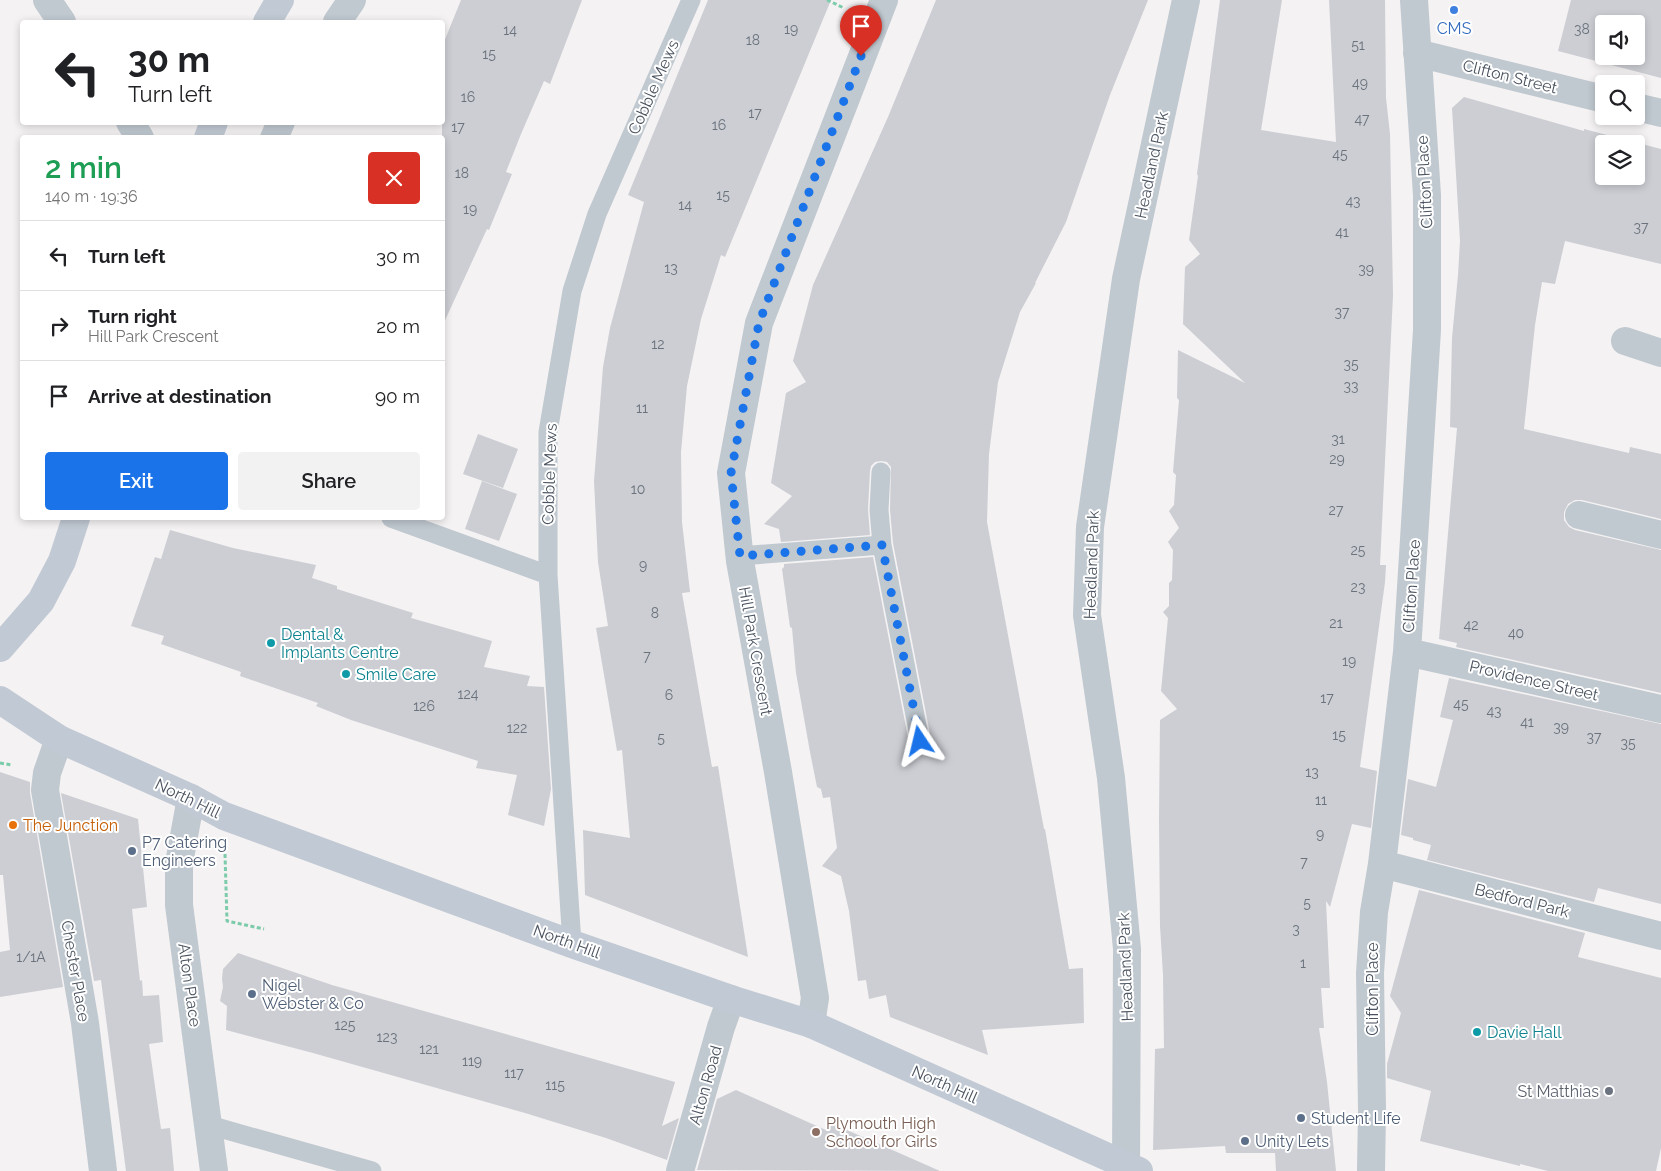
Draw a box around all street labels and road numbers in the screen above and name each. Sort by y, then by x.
street label: Cobble Mews [624,37,683,138]
street label: Clifton Street [1461,56,1560,98]
street label: Headland Park [1131,109,1172,220]
street label: Clifton Place [1413,135,1436,229]
street label: Cobble Mews [538,423,561,525]
street label: Headland Park [1080,510,1103,620]
street label: Clifton Place [1399,539,1424,633]
street label: Hill Park Crescent [735,585,776,718]
street label: Providence Street [1468,656,1601,705]
street label: North Hill [152,775,224,823]
street label: Bedford Park [1473,880,1572,922]
street label: Headland Park [1114,912,1137,1022]
street label: Chester Place [57,919,94,1023]
street label: North Hill [531,921,604,963]
street label: Alton Place [174,942,205,1028]
street label: Clifton Place [1363,942,1382,1036]
street label: Alton Road [685,1043,726,1127]
street label: North Hill [909,1062,981,1108]

